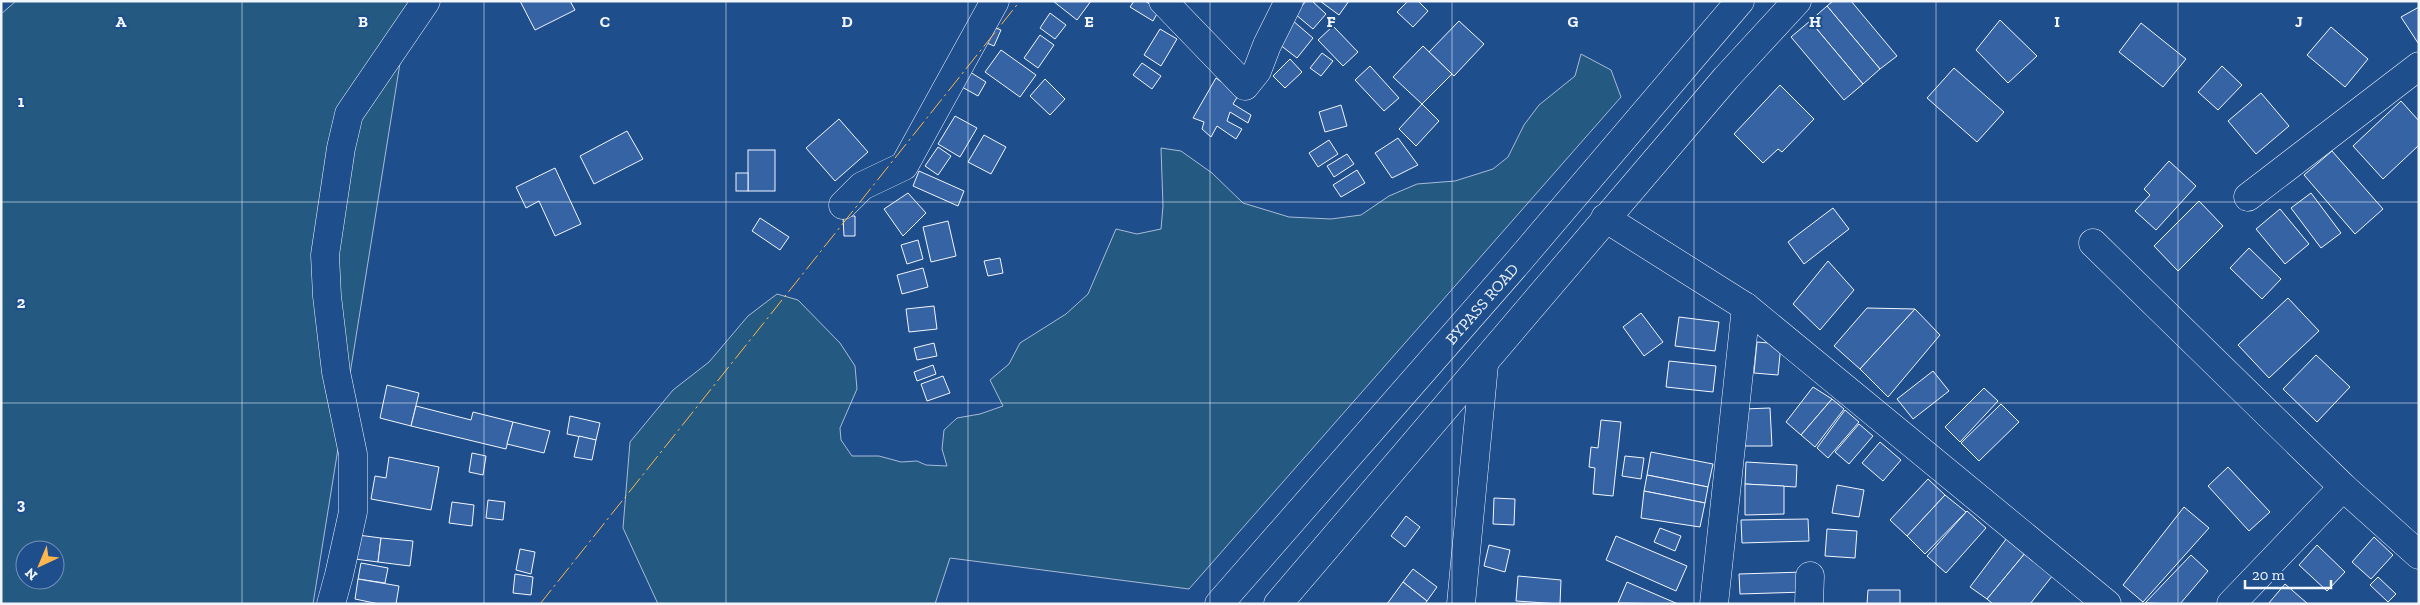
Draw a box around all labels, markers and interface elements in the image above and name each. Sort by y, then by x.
text: A [116,12,127,31]
text: B [358,12,368,31]
text: C [600,12,610,31]
text: D [841,12,853,31]
text: E [1084,12,1094,31]
text: F [1326,12,1336,31]
text: G [1568,12,1579,31]
text: H [1809,12,1821,31]
text: I [2054,12,2060,31]
text: J [2295,12,2303,31]
text: 1 [18,92,25,111]
street label: BYPASS ROAD [1441,259,1522,348]
text: 2 [17,293,26,312]
text: 3 [17,495,26,514]
north arrow [15,540,65,590]
scale bar [2245,558,2331,590]
text: N [21,564,41,584]
text: 20 m [2252,566,2285,584]

